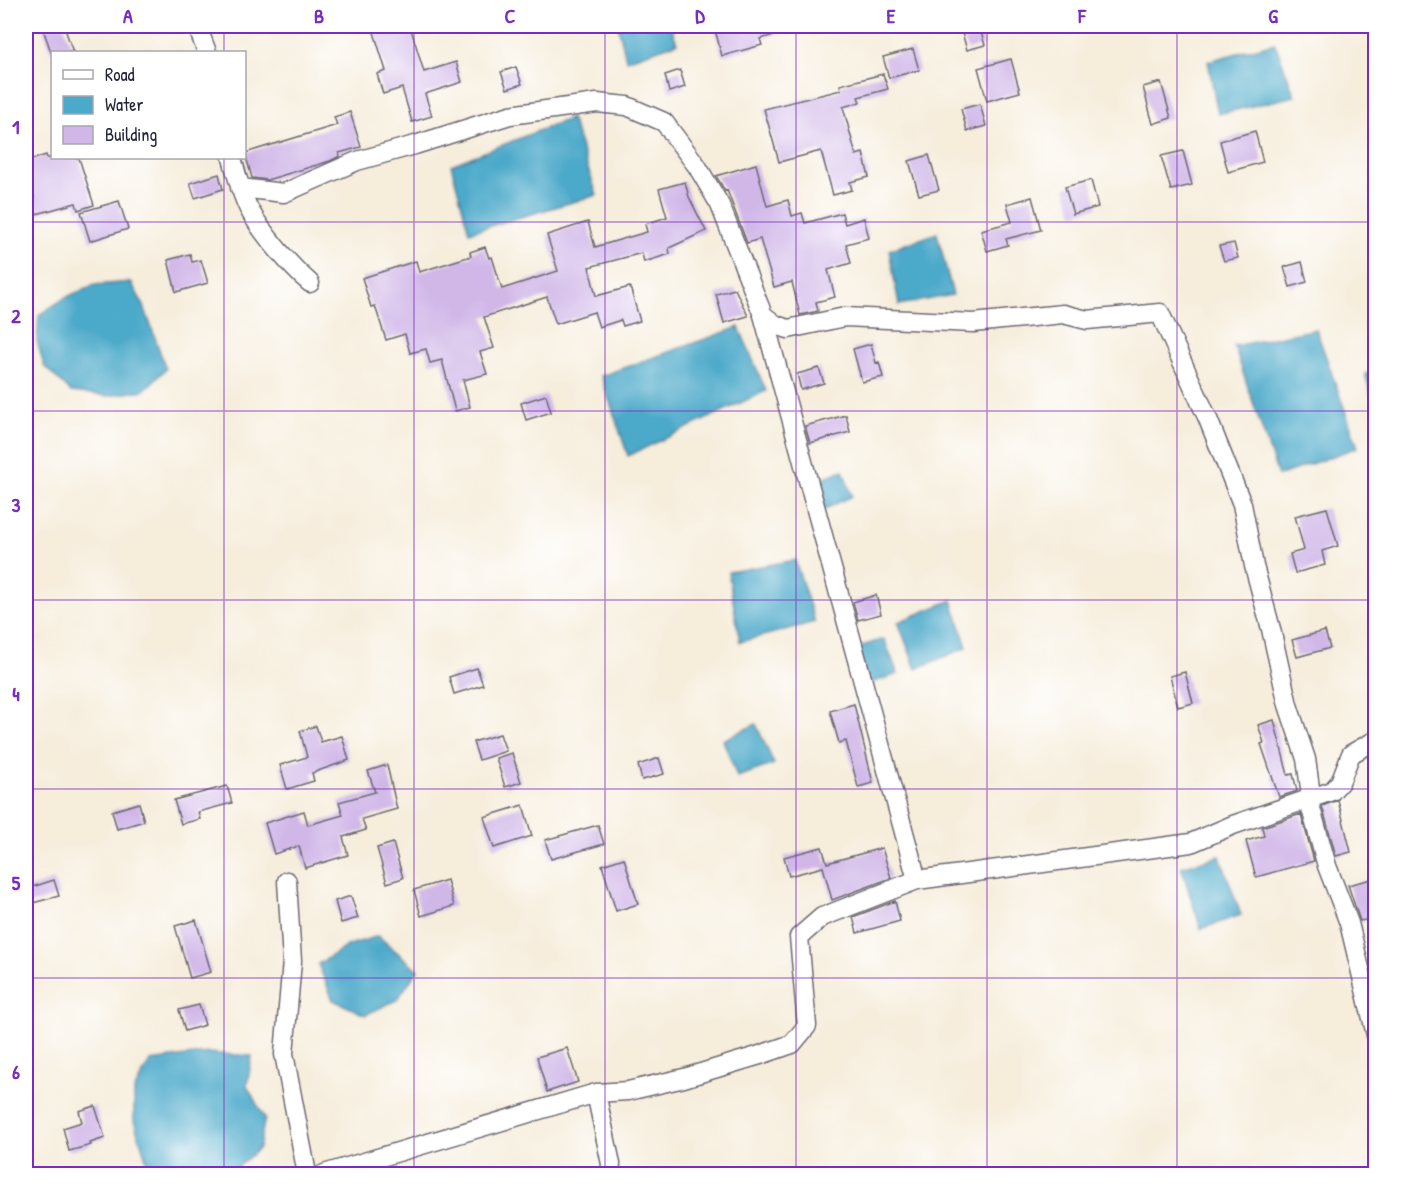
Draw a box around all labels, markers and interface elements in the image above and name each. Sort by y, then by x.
text: A [123,2,133,29]
text: B [314,2,324,29]
text: C [505,2,516,29]
text: D [695,2,705,29]
text: E [887,2,896,29]
text: F [1077,2,1087,29]
text: G [1268,2,1278,29]
legend [51,51,246,159]
text: Road [105,62,135,87]
text: Water [105,92,143,117]
text: 1 [12,113,20,140]
text: Building [105,122,157,147]
text: 2 [11,302,21,329]
text: 3 [12,491,21,518]
text: 4 [12,680,20,707]
text: 5 [12,869,21,896]
text: 6 [12,1058,20,1085]

